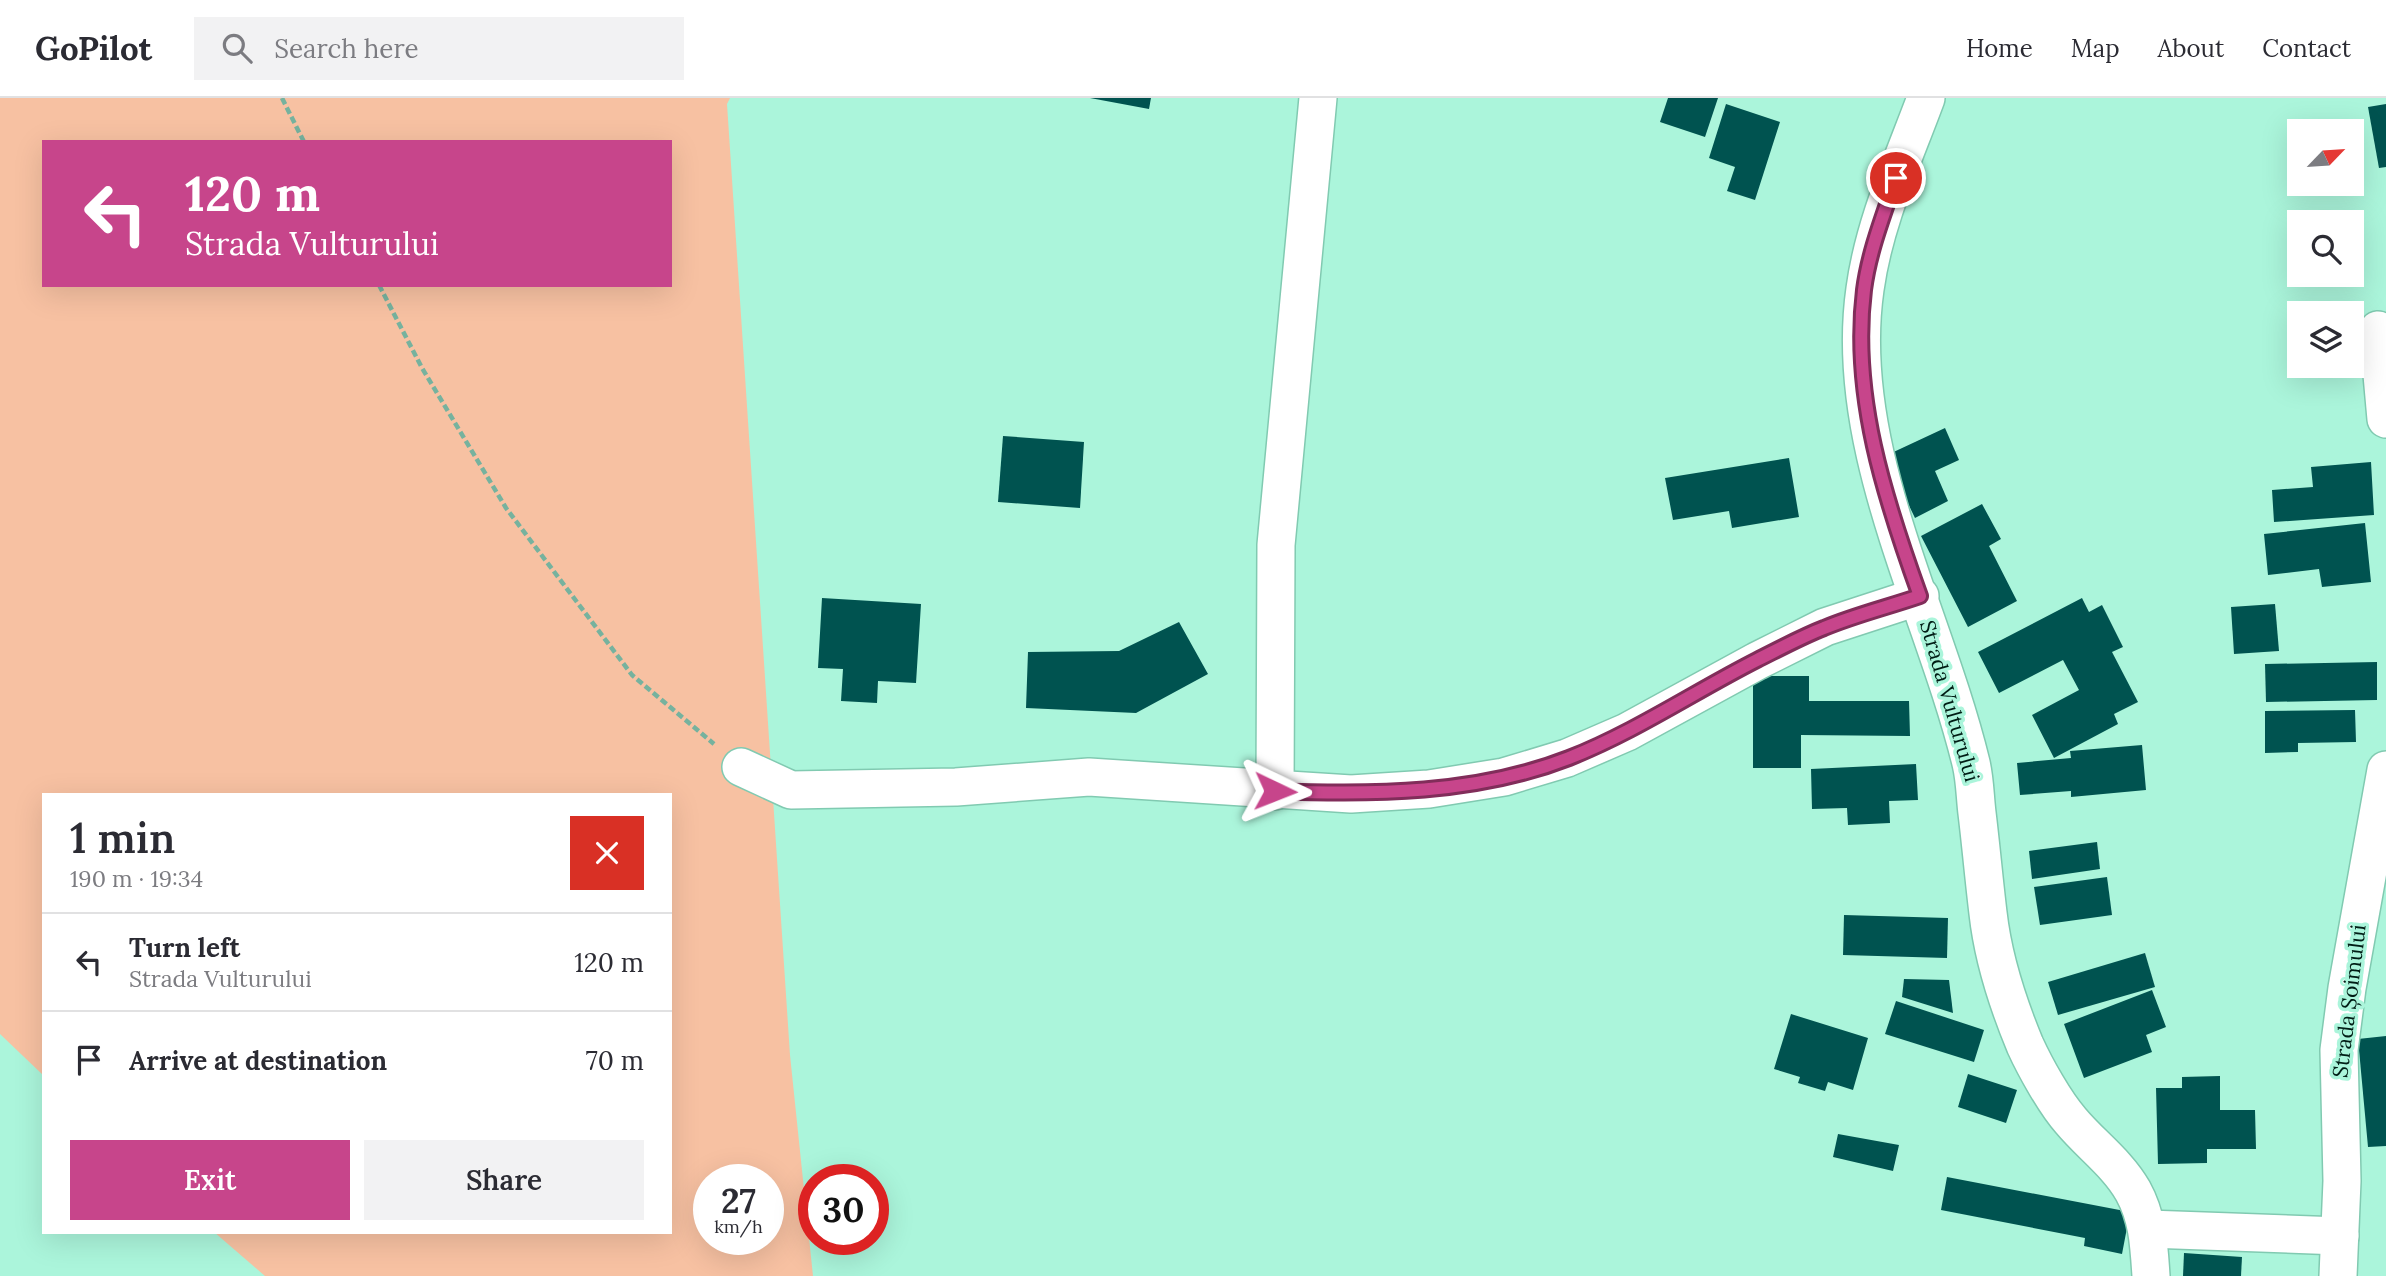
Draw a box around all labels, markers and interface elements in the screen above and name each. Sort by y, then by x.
search box [194,17,684,80]
text: GoPilot [35,27,152,69]
icon: search [218,29,256,67]
text: Search here [274,32,419,65]
text: Home [1966,33,2033,64]
text: Map [2071,33,2120,64]
text: About [2158,33,2224,64]
text: Contact [2262,33,2351,64]
north arrow [2287,119,2364,196]
map controls [2287,119,2364,378]
pin [1866,148,1926,208]
icon: arrive [1877,159,1915,197]
text: 120 m [185,162,320,224]
icon: left [70,168,161,259]
button: search [2287,210,2364,287]
text: Strada Vulturului [185,223,439,264]
button: layers [2287,301,2364,378]
street label: Strada Vulturului [1914,617,1986,785]
position arrow [1238,754,1312,828]
text: 1 min [70,811,175,865]
button: close [570,816,644,890]
text: 190 m · 19:34 [70,864,203,893]
street label: Strada Șoimului [2326,923,2372,1079]
text: Turn left [129,931,240,964]
icon: left [70,943,108,981]
text: 120 m [574,946,644,979]
text: Strada Vulturului [129,964,312,993]
icon: arrive [70,1041,108,1079]
text: Arrive at destination [129,1044,387,1077]
text: 70 m [586,1044,644,1077]
button: Exit [70,1140,350,1220]
button: Share [364,1140,644,1220]
speed limit sign: 30 [798,1164,889,1255]
text: 27 [721,1178,756,1223]
text: km/h [714,1215,763,1238]

